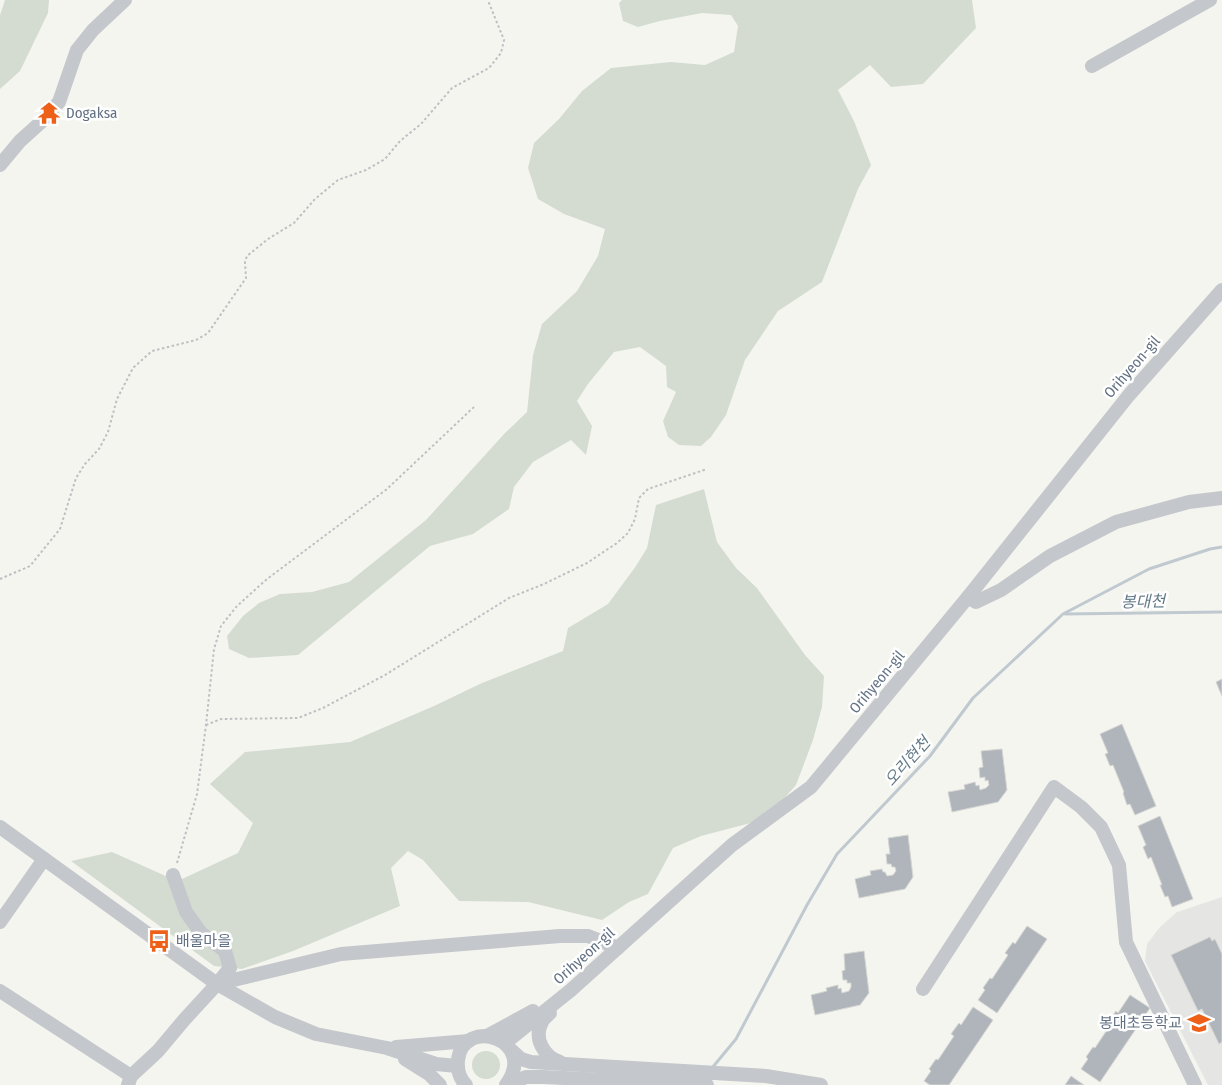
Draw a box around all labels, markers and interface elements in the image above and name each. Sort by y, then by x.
temple icon: Dogaksa [36,100,62,126]
place label: Dogaksa [66,104,117,122]
street label: Orihyeon-gil [1100,332,1164,402]
water label: 봉대천 [1121,592,1168,611]
street label: Orihyeon-gil [846,647,908,717]
water label: 오리현천 [881,731,936,790]
street label: Orihyeon-gil [550,924,618,988]
bus stop icon: 배울마을 [146,928,172,954]
place label: 배울마을 [176,932,231,950]
school or university icon: 봉대초등학교 [1186,1010,1212,1036]
place label: 봉대초등학교 [1099,1014,1182,1032]

